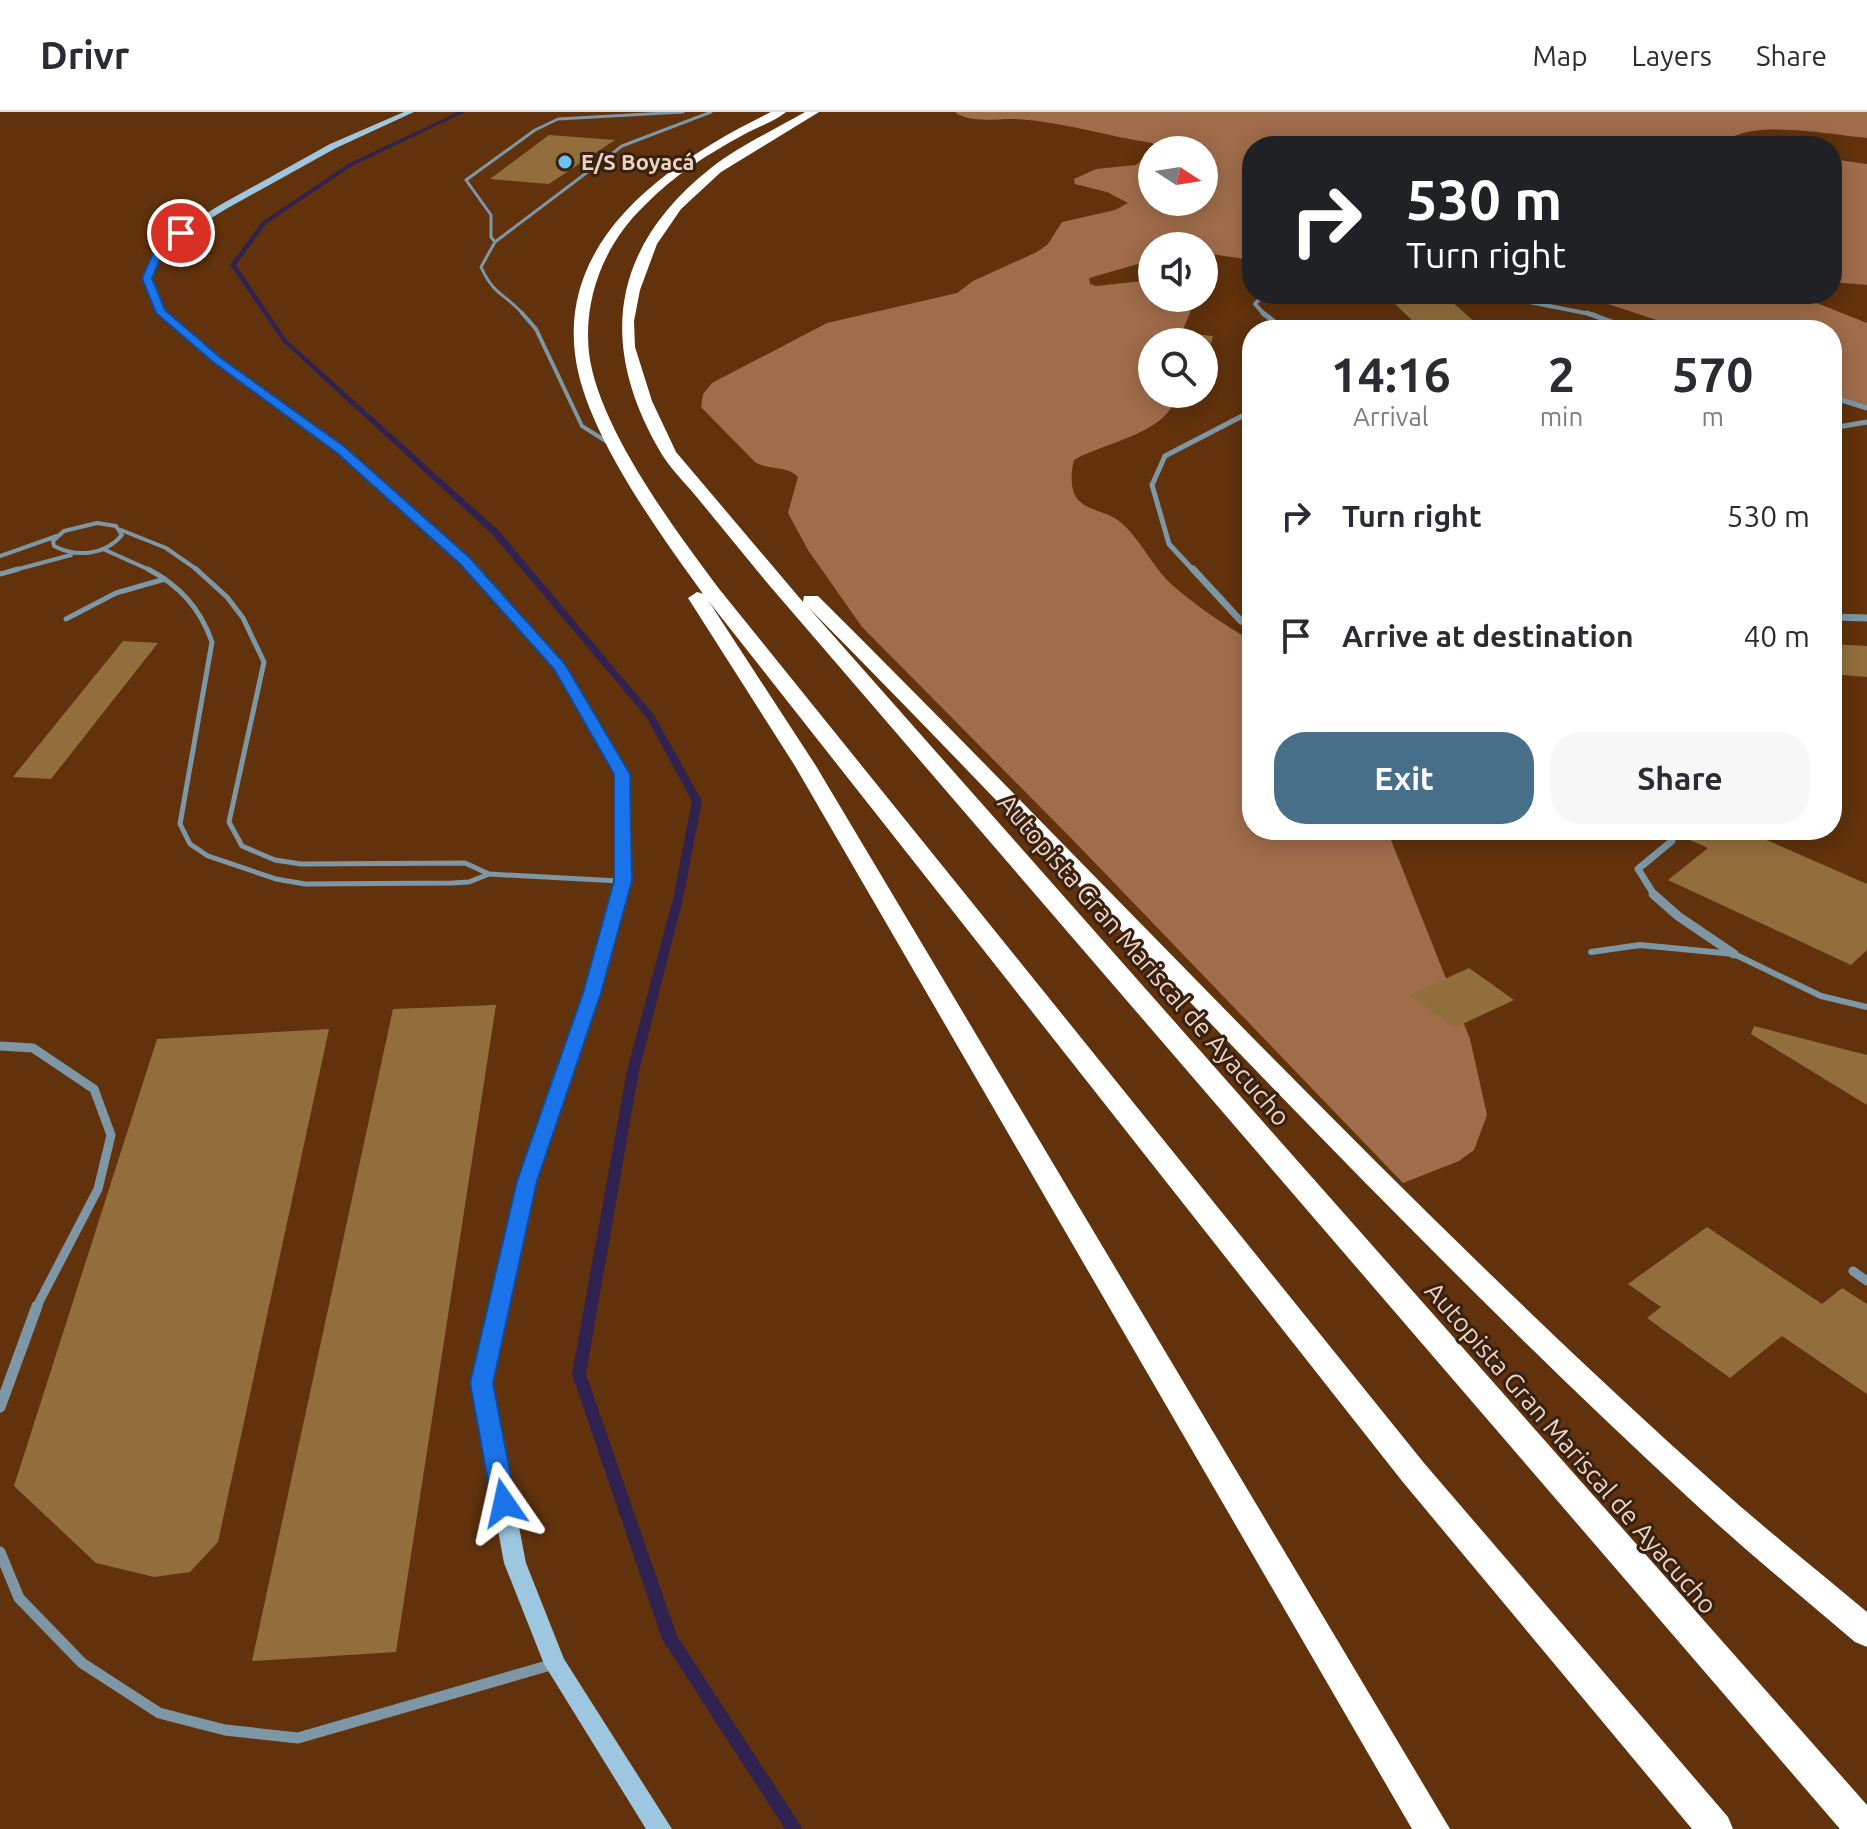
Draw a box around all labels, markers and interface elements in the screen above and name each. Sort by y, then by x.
text: Drivr [40,34,129,76]
text: Map [1532,40,1588,71]
text: Layers [1632,40,1712,71]
text: Share [1756,40,1827,71]
north arrow [1138,136,1218,216]
map controls [1138,136,1218,408]
place label: E/S Boyacá [581,149,694,174]
marker: E/S Boyacá [556,153,574,171]
icon: right [1274,168,1378,272]
text: 530 m [1406,168,1562,231]
pin [147,199,215,267]
icon: arrive [159,211,203,255]
button: sound [1138,232,1218,312]
text: Turn right [1406,234,1566,275]
button: search [1138,328,1218,408]
text: 14:16 [1331,347,1451,401]
text: 2 [1548,347,1575,401]
text: 570 [1672,347,1753,401]
text: Arrival [1353,402,1429,431]
text: min [1540,402,1583,431]
text: m [1701,402,1724,431]
icon: right [1274,494,1318,538]
text: Turn right [1342,499,1482,533]
text: 530 m [1726,499,1810,533]
icon: arrive [1274,614,1318,658]
text: Arrive at destination [1342,619,1634,653]
text: 40 m [1743,619,1810,653]
button: Exit [1274,732,1534,824]
button: Share [1550,732,1810,824]
street label: Autopista Gran Mariscal de Ayacucho [993,788,1296,1131]
street label: Autopista Gran Mariscal de Ayacucho [1420,1276,1723,1619]
position arrow [462,1461,546,1545]

